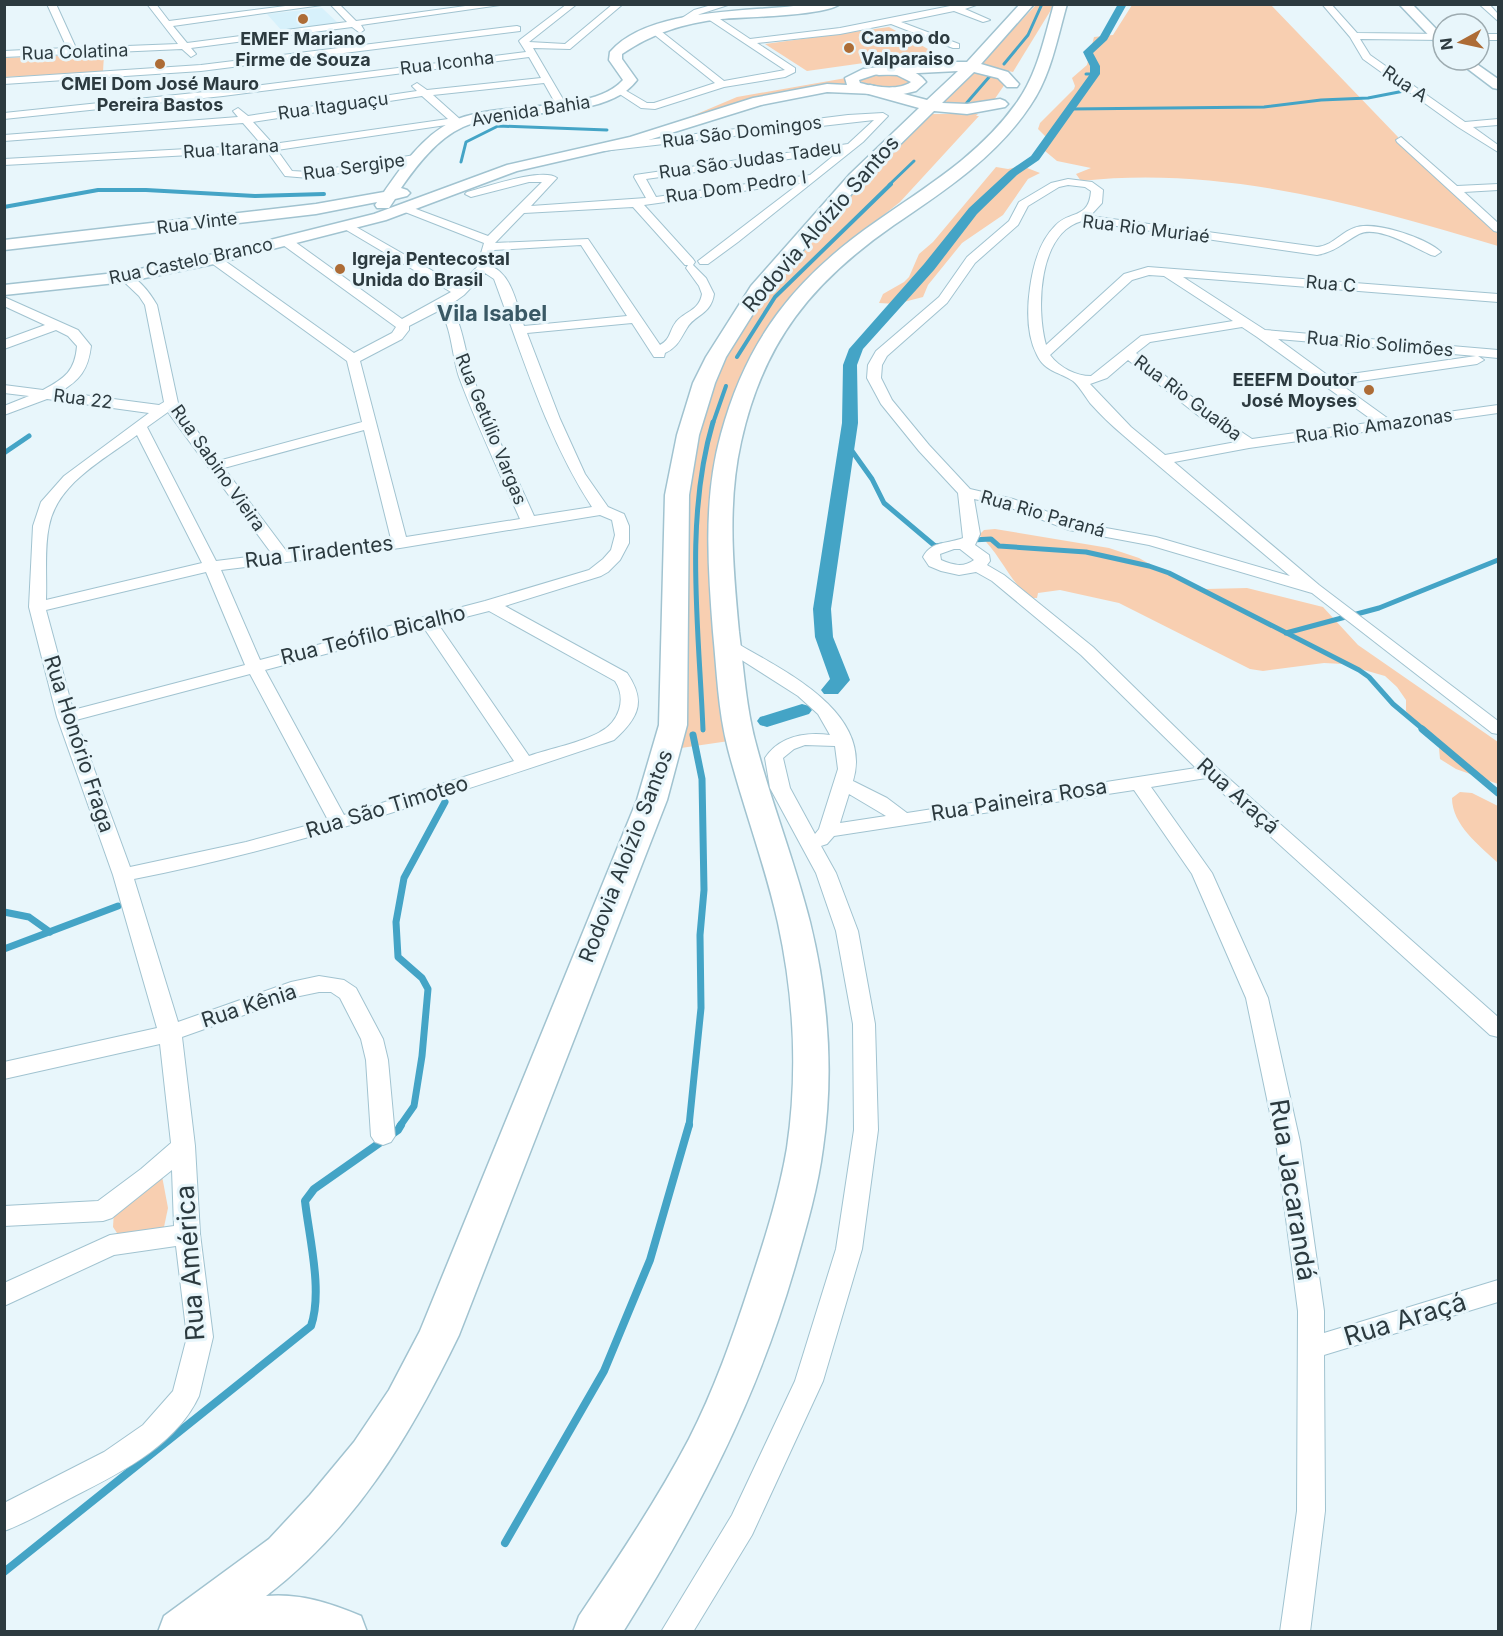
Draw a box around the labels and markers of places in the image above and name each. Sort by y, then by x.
marker: EMEF Mariano Firme de Souza [296,12,310,26]
place label: Campo do Valparaiso [861,27,954,69]
place label: EMEF Mariano Firme de Souza [235,28,371,70]
marker: Campo do Valparaiso [842,41,856,55]
marker: CMEI Dom José Mauro Pereira Bastos [153,57,167,71]
place label: CMEI Dom José Mauro Pereira Bastos [61,73,259,115]
place label: Igreja Pentecostal Unida do Brasil [352,248,510,290]
marker: Igreja Pentecostal Unida do Brasil [333,262,347,276]
place label: EEEFM Doutor José Moyses [1233,369,1357,411]
marker: EEEFM Doutor José Moyses [1362,383,1376,397]

